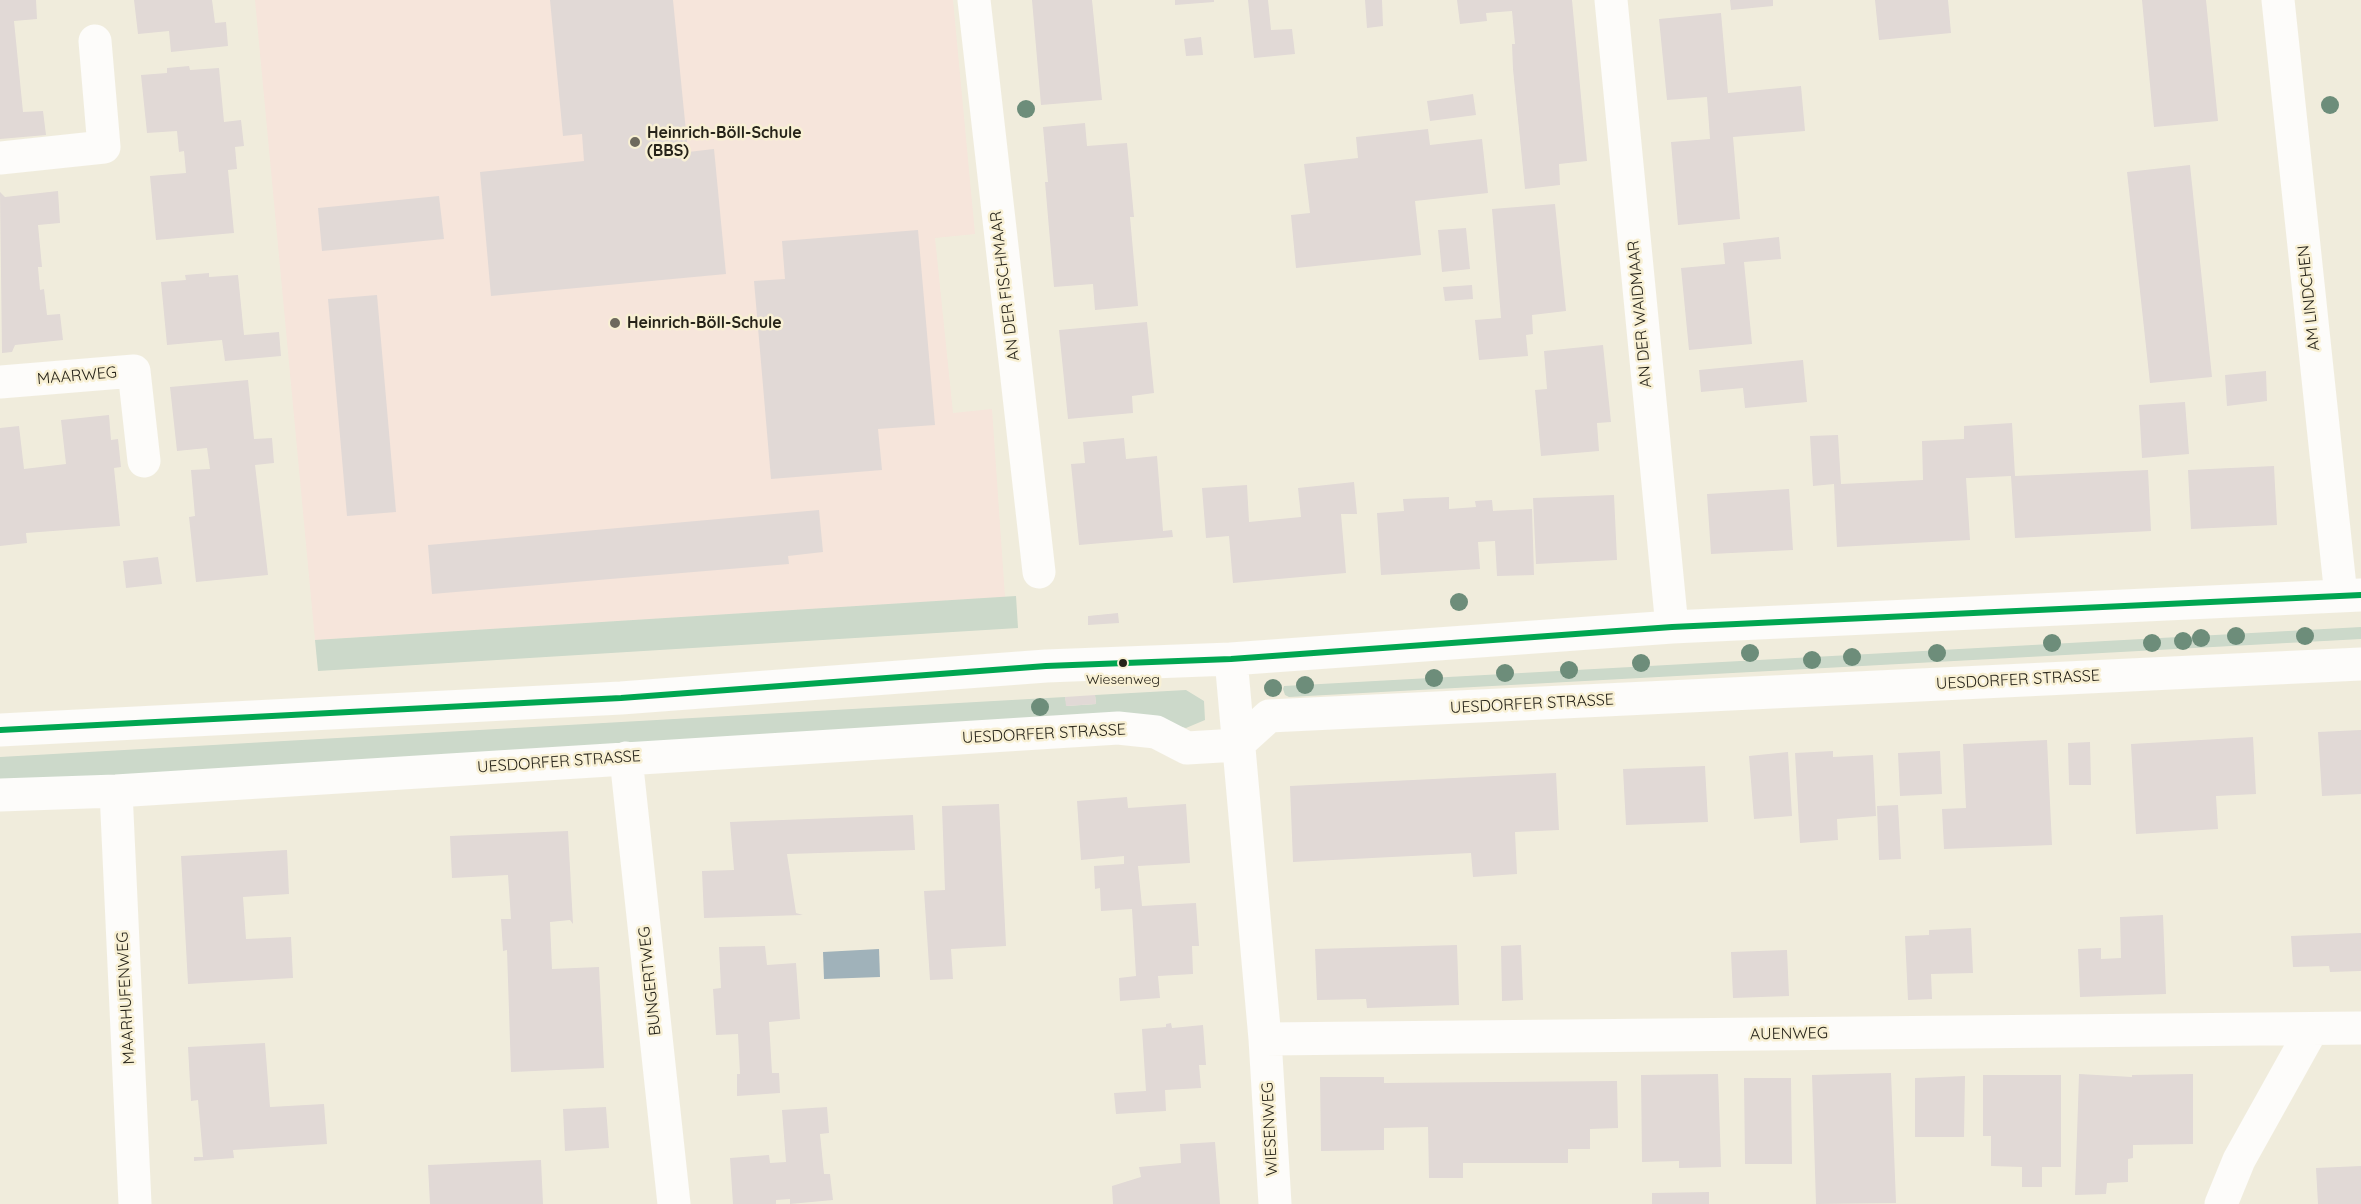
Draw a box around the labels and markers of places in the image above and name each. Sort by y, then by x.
place label: Heinrich-Böll-Schule (BBS) [647,123,802,161]
marker: Heinrich-Böll-Schule (BBS) [628,135,642,149]
place label: Heinrich-Böll-Schule [627,313,782,333]
marker: Heinrich-Böll-Schule [608,316,622,330]
marker: Wiesenweg [1117,657,1129,669]
place label: Wiesenweg [1086,672,1160,688]

